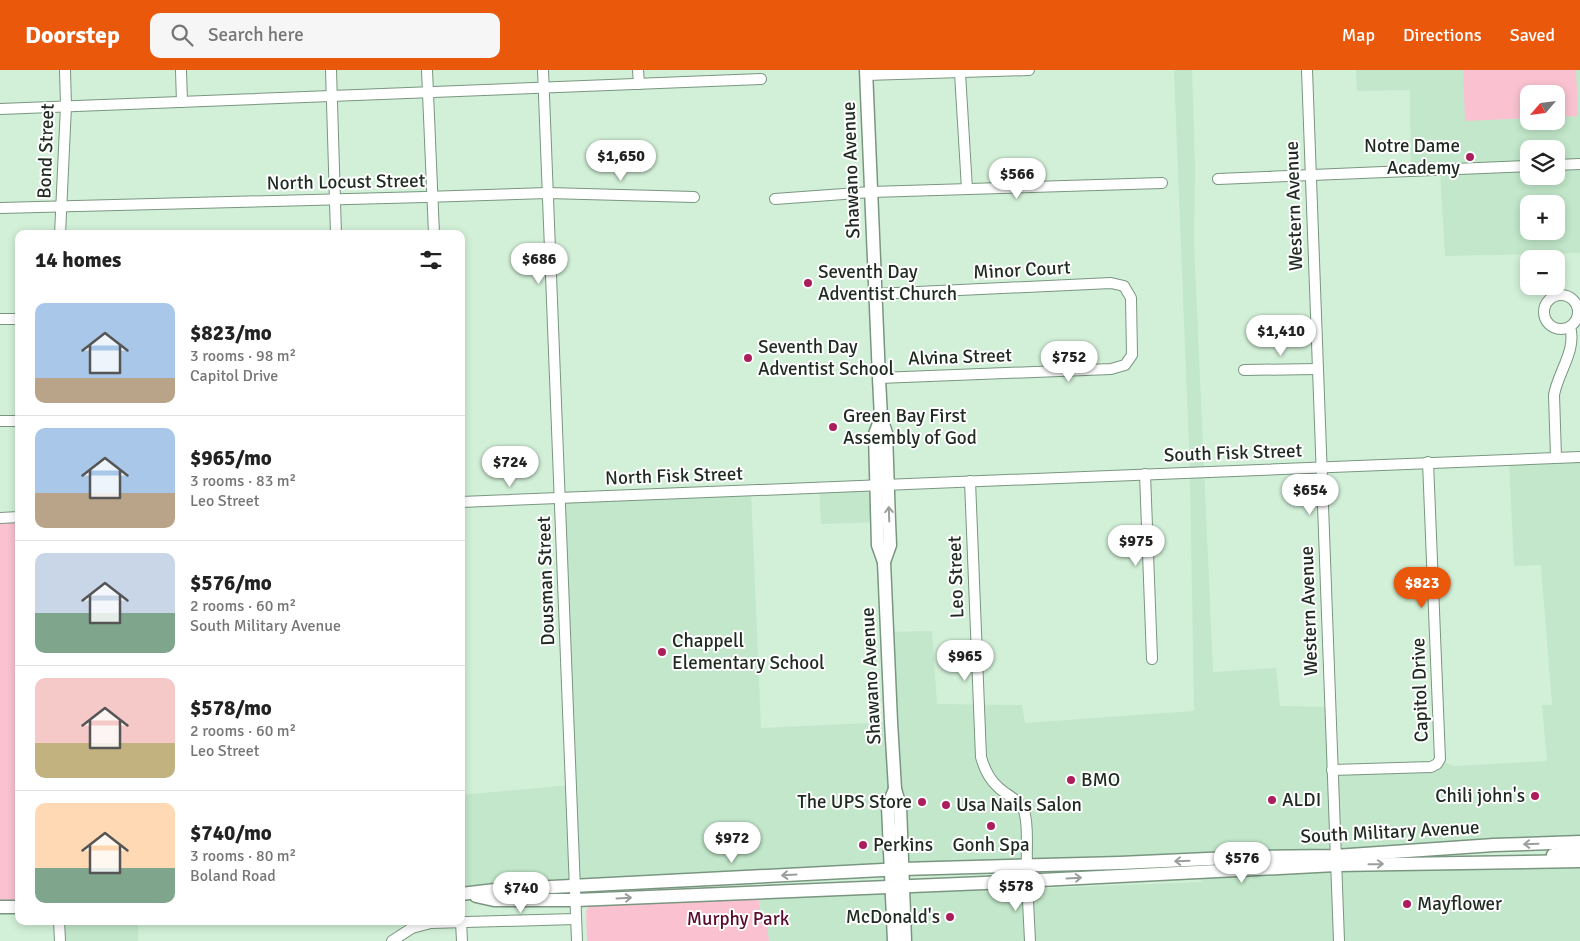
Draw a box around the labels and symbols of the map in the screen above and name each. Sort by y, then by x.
north arrow [1520,85,1565,130]
street label: Shawano Avenue [837,101,865,239]
street label: Bond Street [32,103,60,199]
place label: Notre Dame Academy [1364,134,1460,180]
pin: $1,650 [580,140,662,182]
street label: Western Avenue [1280,141,1308,271]
marker: Notre Dame Academy [1464,151,1476,163]
pin: $566 [987,158,1047,200]
street label: North Locust Street [266,169,426,195]
pin: $686 [509,242,569,285]
street label: Minor Court [973,255,1072,285]
place label: Seventh Day Adventist Church [818,260,957,306]
marker: Seventh Day Adventist Church [802,277,814,289]
pin: $1,410 [1240,314,1322,357]
place label: Seventh Day Adventist School [758,335,894,381]
pin: $752 [1039,340,1099,383]
street label: Alvina Street [908,343,1013,371]
marker: Seventh Day Adventist School [742,352,754,364]
place label: Green Bay First Assembly of God [843,404,977,450]
marker: Green Bay First Assembly of God [827,421,839,433]
street label: South Fisk Street [1163,439,1303,467]
pin: $724 [480,446,540,488]
street label: North Fisk Street [605,462,744,490]
pin: $654 [1280,474,1340,516]
one-way arrow [884,506,894,522]
street label: Dousman Street [532,515,560,646]
pin: $975 [1106,524,1166,567]
street label: Leo Street [943,535,969,619]
street label: Western Avenue [1295,546,1323,676]
pin: $823 [1392,566,1452,609]
street label: Shawano Avenue [855,607,887,745]
place label: Chappell Elementary School [672,629,825,675]
street label: Capitol Drive [1406,637,1434,743]
pin: $965 [935,640,995,682]
marker: Chappell Elementary School [656,646,668,658]
place label: BMO [1081,768,1120,792]
marker: BMO [1065,774,1077,786]
place label: Chili john's [1435,784,1525,808]
place label: ALDI [1282,788,1321,812]
place label: The UPS Store [797,790,912,814]
marker: Chili john's [1529,790,1541,802]
place label: Usa Nails Salon [956,793,1082,817]
marker: ALDI [1266,794,1278,806]
marker: The UPS Store [916,796,928,808]
marker: Usa Nails Salon [940,799,952,811]
street label: South Military Avenue [1300,815,1480,849]
marker: Gonh Spa [985,820,997,832]
pin: $972 [702,822,762,864]
place label: Perkins [873,833,933,857]
place label: Gonh Spa [952,833,1030,857]
marker: Perkins [857,839,869,851]
one-way arrow [1524,839,1540,849]
pin: $576 [1212,842,1272,884]
one-way arrow [1174,856,1190,865]
one-way arrow [1368,859,1384,869]
one-way arrow [782,870,798,879]
pin: $578 [986,870,1046,912]
pin: $740 [491,872,551,914]
one-way arrow [1066,874,1082,883]
place label: Mayflower [1417,892,1502,916]
one-way arrow [616,893,632,902]
marker: Mayflower [1401,898,1413,910]
place label: McDonald's [846,905,940,929]
park label: Murphy Park [687,907,790,931]
marker: McDonald's [944,911,956,923]

